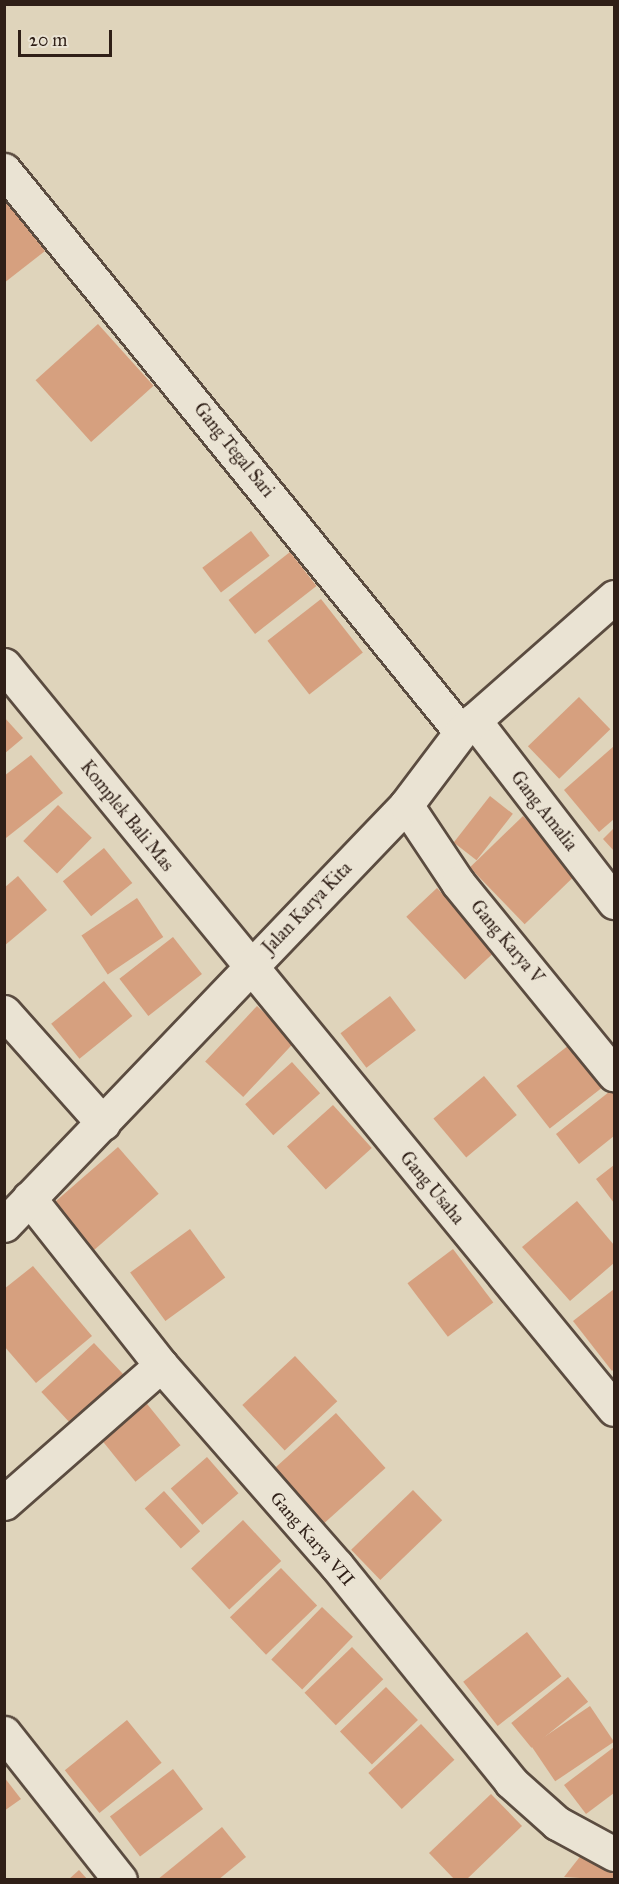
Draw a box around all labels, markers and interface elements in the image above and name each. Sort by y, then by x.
scale bar [21,18,116,56]
text: 20 m [29,29,67,51]
street label: Gang Tegal Sari [189,398,279,502]
street label: Komplek Bali Mas [76,756,178,876]
street label: Gang Amalia [506,767,582,855]
street label: Jalan Karya Kita [258,858,356,958]
street label: Gang Karya V [466,896,548,988]
street label: Gang Usaha [395,1147,469,1229]
street label: Gang Karya VII [265,1488,359,1590]

